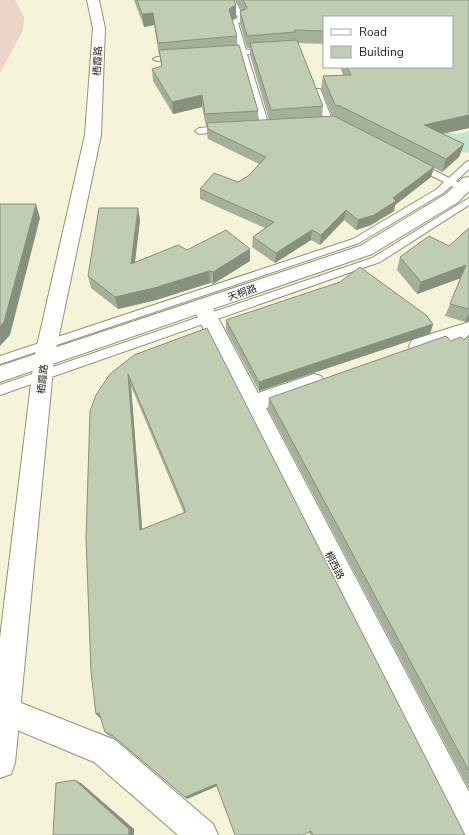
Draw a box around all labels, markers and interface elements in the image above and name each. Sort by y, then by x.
legend [323,16,453,68]
text: Road [359,24,387,40]
text: Building [359,44,404,60]
street label: 栖霞路 [90,46,106,76]
street label: 天桐路 [226,281,259,304]
street label: 栖霞路 [34,363,52,395]
street label: 桐西路 [321,549,347,582]

